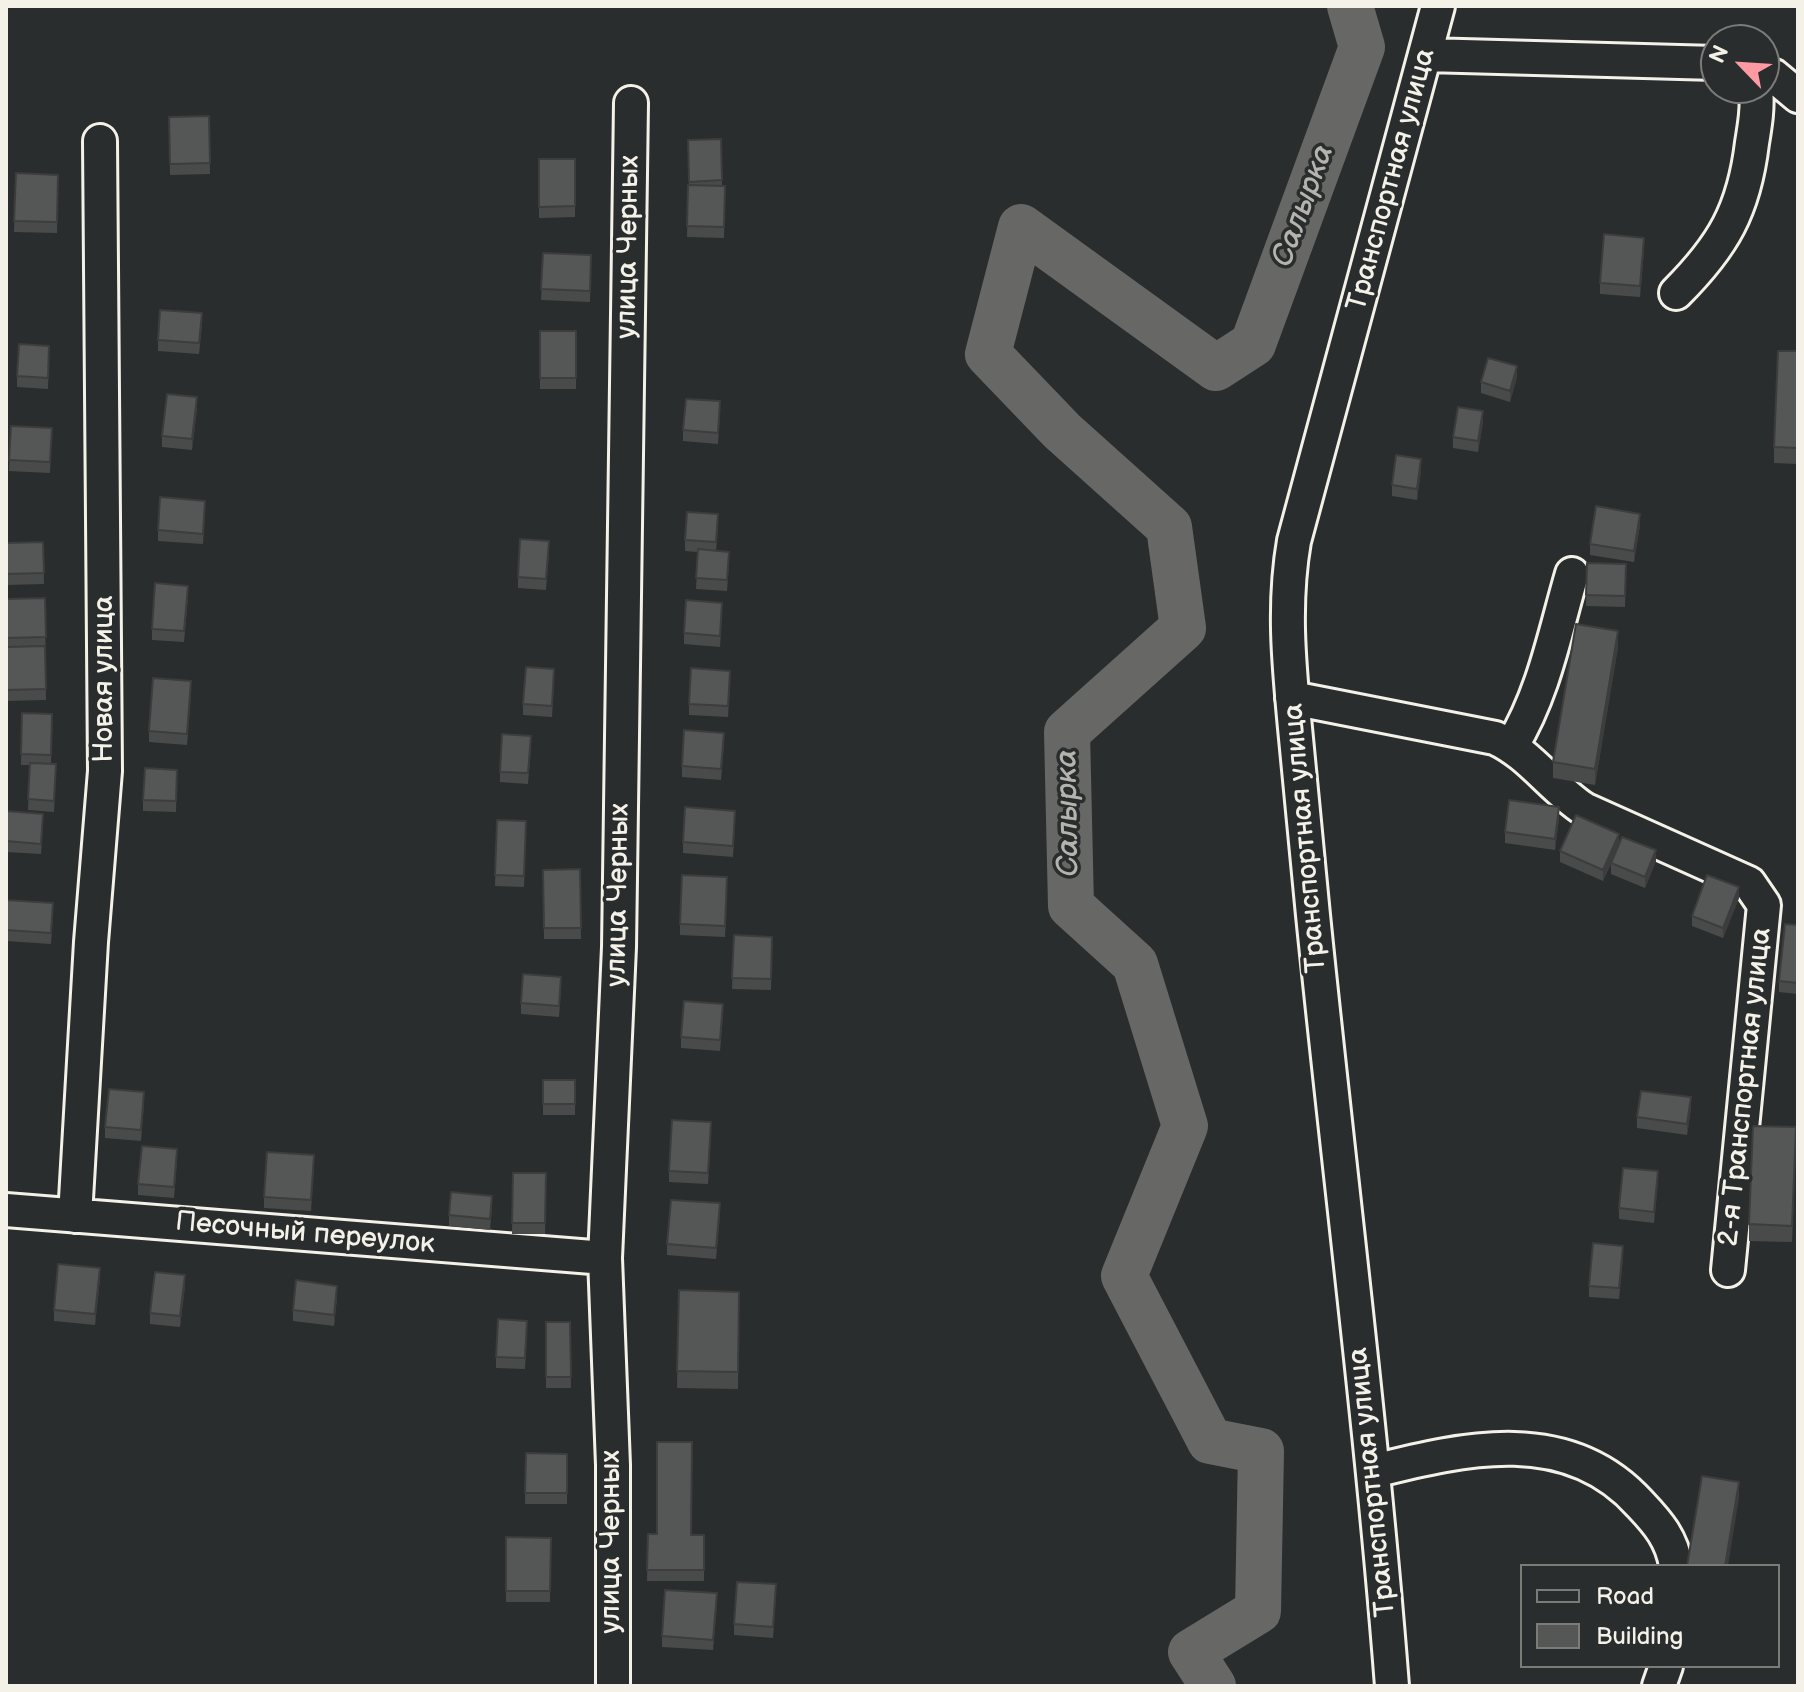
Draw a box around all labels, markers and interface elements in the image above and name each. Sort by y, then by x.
north arrow [1700,24,1780,104]
text: N [1704,41,1735,68]
street label: Транспортная улица [1341,45,1443,315]
water label: Салырка [1265,140,1343,272]
street label: улица Черных [611,155,647,339]
street label: Новая улица [88,595,122,763]
street label: Транспортная улица [1277,702,1335,974]
water label: Салырка [1050,749,1088,877]
street label: улица Черных [601,803,637,987]
street label: 2-я Транспортная улица [1713,926,1779,1248]
street label: Песочный переулок [174,1206,436,1262]
street label: Транспортная улица [1342,1346,1404,1618]
street label: улица Черных [595,1450,629,1634]
legend [1520,1564,1780,1668]
text: Road [1596,1582,1654,1611]
text: Building [1596,1622,1683,1651]

